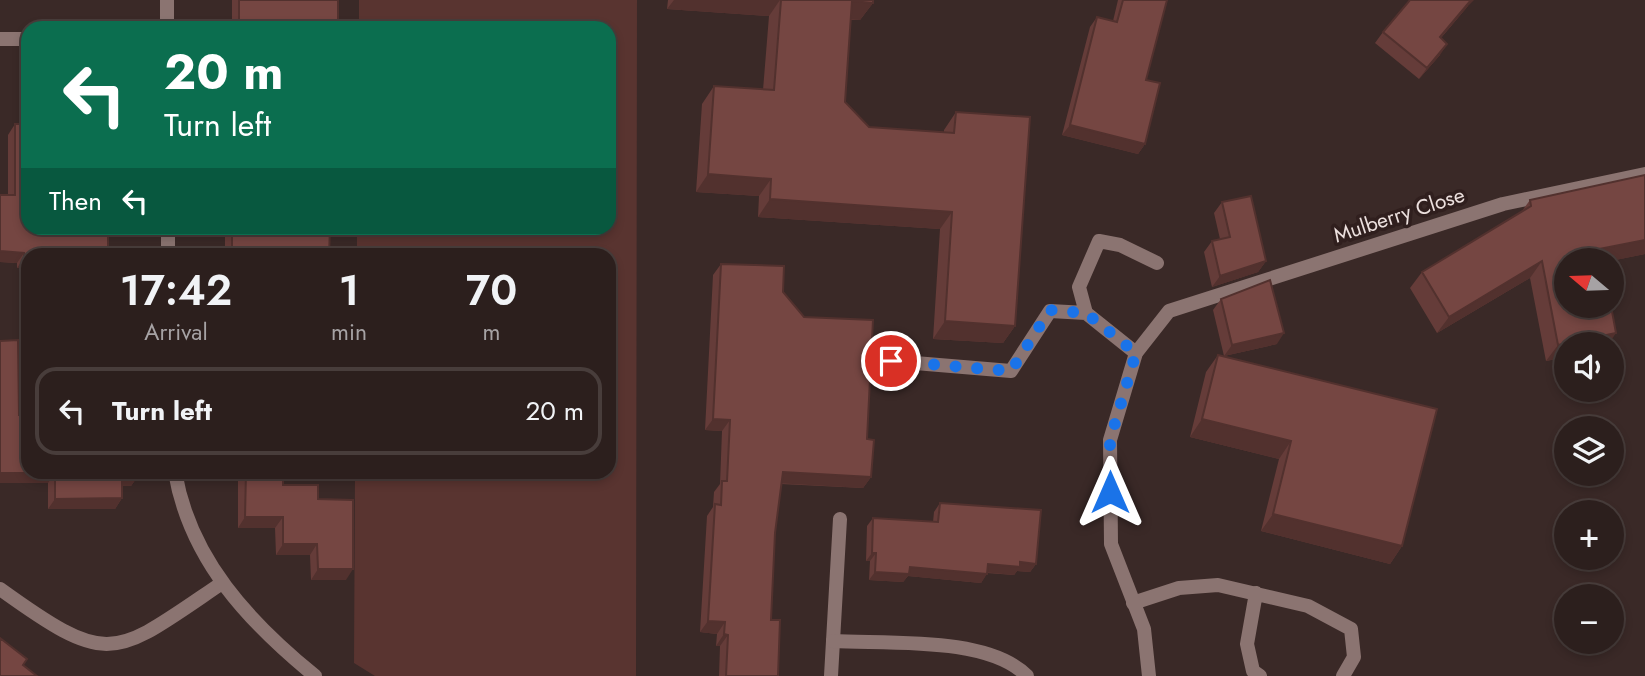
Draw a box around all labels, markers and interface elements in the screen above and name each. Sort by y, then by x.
text: 20 m [164,37,283,107]
icon: left [49,49,140,140]
text: Turn left [164,102,271,148]
street label: Mulberry Close [1330,180,1469,250]
text: Then [49,182,102,220]
icon: left [116,182,154,220]
north arrow [1554,248,1624,318]
map controls [1554,248,1624,654]
text: 17:42 [120,260,232,321]
text: 1 [339,260,359,321]
text: 70 [466,260,517,321]
text: Arrival [144,315,208,349]
text: min [331,315,367,349]
text: m [483,315,500,349]
pin [861,331,921,391]
button: sound [1554,332,1624,402]
icon: arrive [872,342,910,380]
icon: left [53,392,91,430]
text: Turn left [112,392,212,430]
text: 20 m [526,392,584,430]
button: layers [1554,416,1624,486]
position arrow [1073,455,1147,529]
button: + [1554,500,1624,570]
button: − [1554,584,1624,654]

